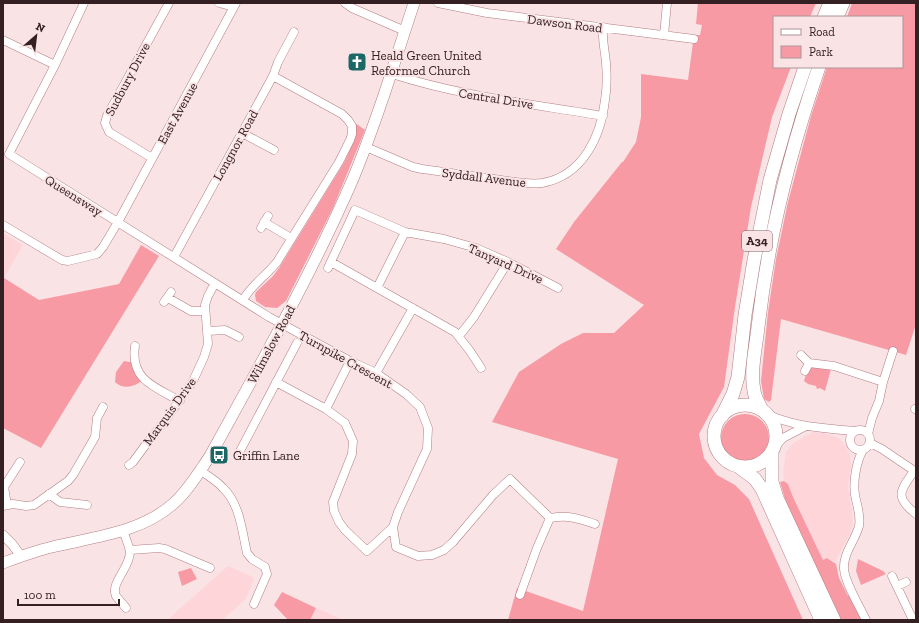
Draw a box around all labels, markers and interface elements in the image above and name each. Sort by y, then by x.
street label: Dawson Road [526,11,603,36]
north arrow [16,16,56,56]
legend [773,16,903,68]
text: N [34,20,48,36]
text: Road [809,25,835,39]
street label: Sudbury Drive [102,40,153,118]
text: Park [809,45,834,59]
place label: Heald Green United Reformed Church [371,48,482,78]
church icon: Heald Green United Reformed Church [346,51,368,73]
street label: East Avenue [154,80,201,147]
street label: Central Drive [457,85,534,112]
street label: Longnor Road [210,107,261,183]
street label: Syddall Avenue [441,165,527,190]
street label: Queensway [42,172,105,219]
road number: A34 [742,231,772,251]
street label: Tanyard Drive [466,240,545,287]
street label: Wilmslow Road [245,303,298,386]
street label: Turnpike Crescent [296,327,395,391]
street label: Marquis Drive [140,374,199,448]
bus stop icon: Griffin Lane [208,444,230,466]
place label: Griffin Lane [233,448,300,463]
scale bar [18,581,119,607]
text: 100 m [24,588,56,602]

